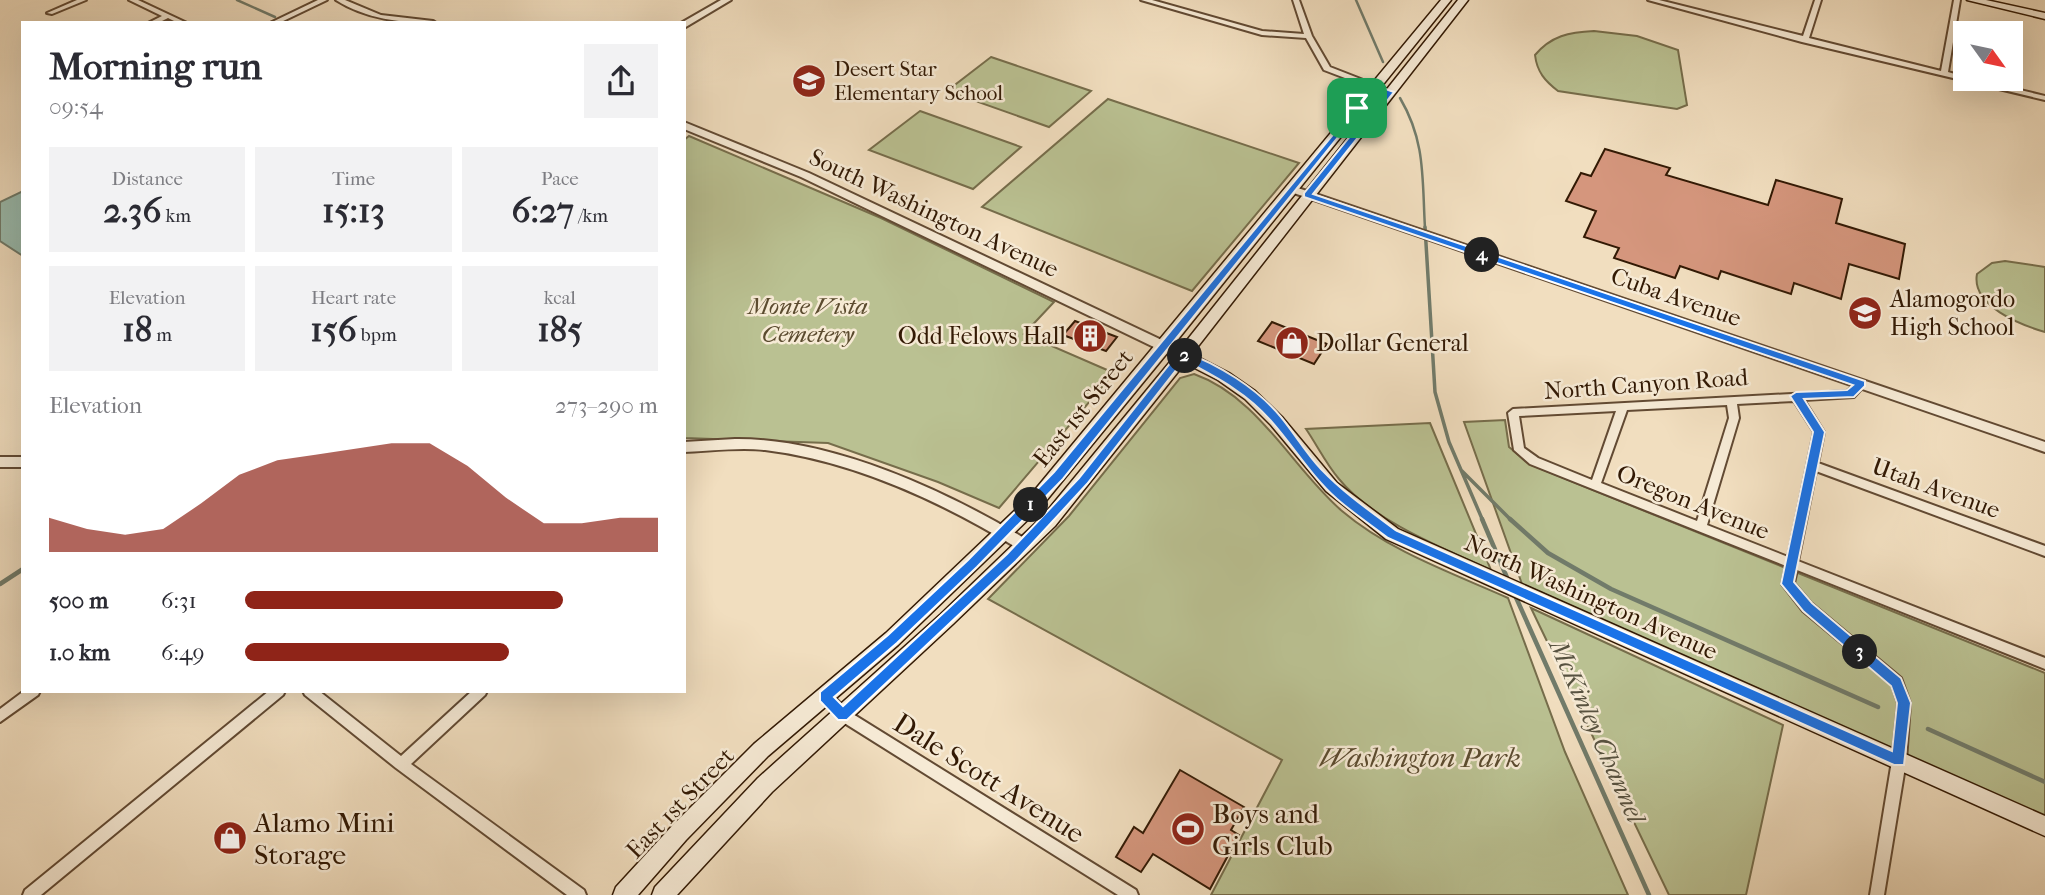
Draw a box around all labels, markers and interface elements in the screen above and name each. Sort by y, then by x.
north arrow [1953,21,2023,91]
map controls [1953,21,2023,91]
text: Morning run [49,44,262,89]
button: share [584,44,658,118]
place label: Desert Star Elementary School [834,57,1003,105]
school or university icon: Desert Star Elementary School [790,62,828,100]
pin [1327,78,1387,138]
icon: arrive [1338,89,1376,127]
text: 09:54 [49,93,103,120]
street label: South Washington Avenue [805,143,1063,283]
text: Distance [111,168,183,190]
text: Time [332,168,375,190]
text: Pace [541,168,579,190]
text: 2.36 [103,190,161,231]
text: 15:13 [322,190,385,231]
text: 6:27 [512,190,574,231]
text: km [161,205,191,227]
text: /km [574,205,608,227]
pin: 4 [1464,238,1500,272]
text: 4 [1476,243,1487,265]
street label: Cuba Avenue [1607,262,1745,332]
place label: Alamogordo High School [1889,285,2015,341]
text: Elevation [109,287,186,309]
text: Heart rate [311,287,396,309]
text: kcal [544,287,576,309]
park label: Monte Vista Cemetery [746,292,868,348]
school or university icon: Alamogordo High School [1846,294,1884,332]
text: 18 [122,309,152,350]
text: 156 [310,309,357,350]
text: 185 [537,309,582,350]
building icon: Odd Felows Hall [1071,317,1109,355]
place label: Odd Felows Hall [898,322,1066,350]
text: m [152,324,172,346]
text: bpm [357,324,397,346]
shop icon: Dollar General [1273,324,1311,362]
place label: Dollar General [1316,329,1469,357]
pin: 2 [1168,338,1202,374]
street label: East 1st Street [1027,343,1139,472]
text: 2 [1180,344,1189,366]
street label: North Canyon Road [1543,363,1750,405]
text: Elevation [49,392,142,419]
text: 273–290 m [555,392,658,419]
street label: Utah Avenue [1868,452,2004,524]
street label: Oregon Avenue [1613,459,1774,545]
pin: 1 [1014,488,1048,522]
text: 1 [1027,493,1034,515]
street label: North Washington Avenue [1460,529,1722,666]
text: 500 m [49,587,108,614]
text: 6:31 [161,587,197,614]
water label: McKinley Channel [1542,633,1652,830]
pin: 3 [1842,634,1878,670]
text: 1.0 km [49,639,110,666]
text: 6:49 [161,639,205,666]
text: 3 [1856,640,1863,662]
street label: Dale Scott Avenue [887,706,1091,850]
park label: Washington Park [1319,741,1521,774]
street label: East 1st Street [620,742,740,864]
place label: Boys and Girls Club [1212,797,1333,862]
place label: Alamo Mini Storage [253,806,395,871]
sports icon: Boys and Girls Club [1169,810,1207,848]
shop icon: Alamo Mini Storage [211,819,249,857]

